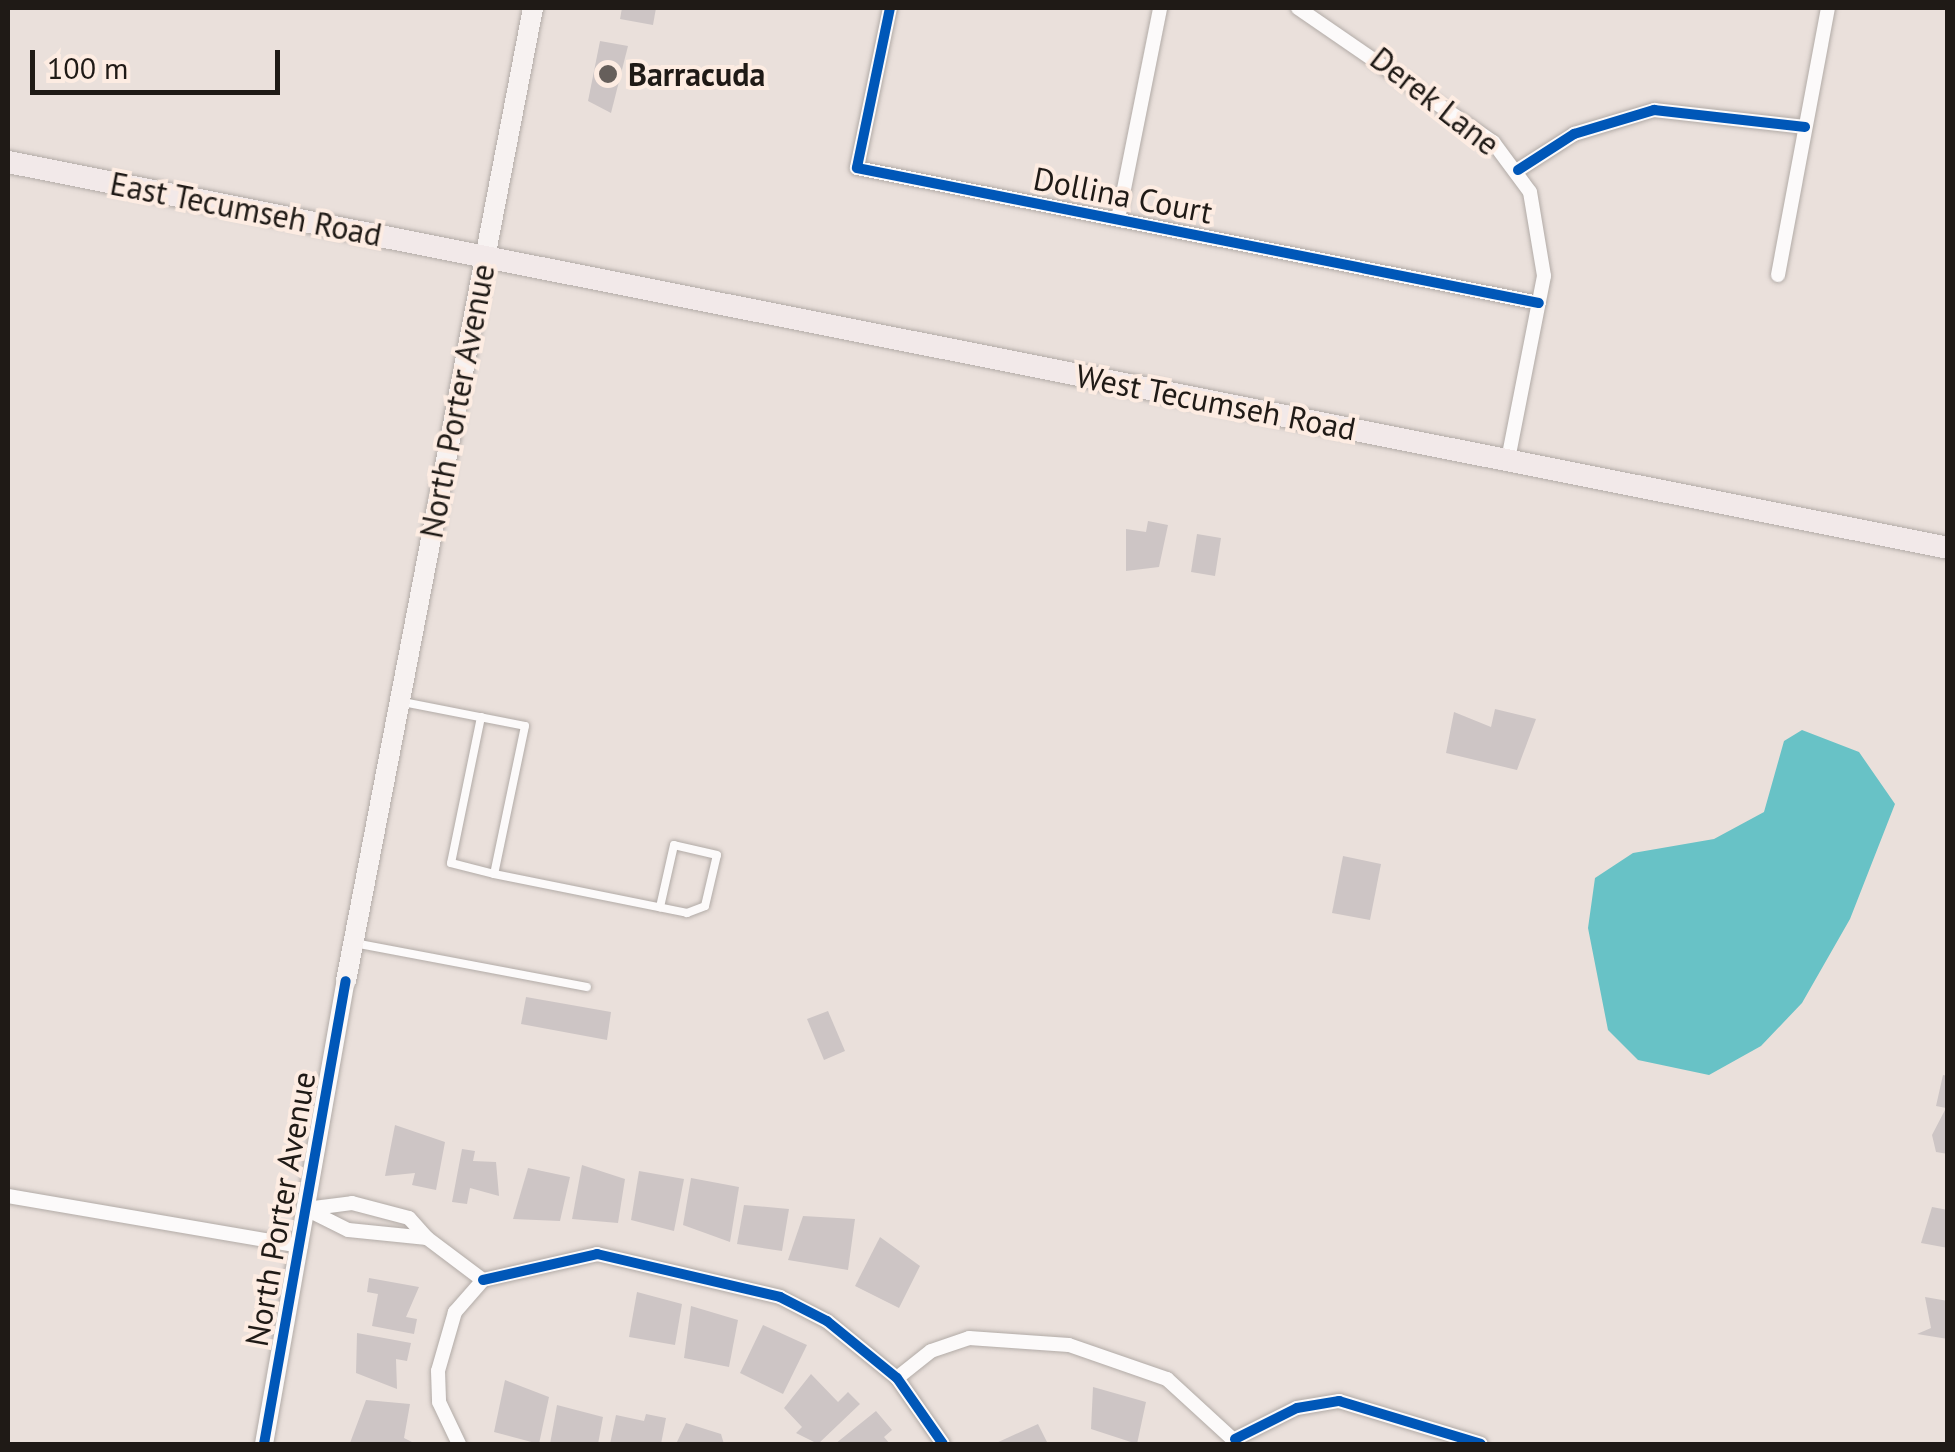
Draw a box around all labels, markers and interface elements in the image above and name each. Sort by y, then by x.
scale bar [35,30,285,92]
street label: Derek Lane [1363,39,1507,163]
text: 100 m [47,48,128,87]
place label: Barracuda [628,55,765,93]
marker: Barracuda [597,63,619,85]
street label: Dollina Court [1030,159,1216,231]
street label: East Tecumseh Road [107,164,385,254]
street label: North Porter Avenue [412,260,502,542]
street label: West Tecumseh Road [1072,356,1360,448]
street label: North Porter Avenue [237,1068,323,1350]

